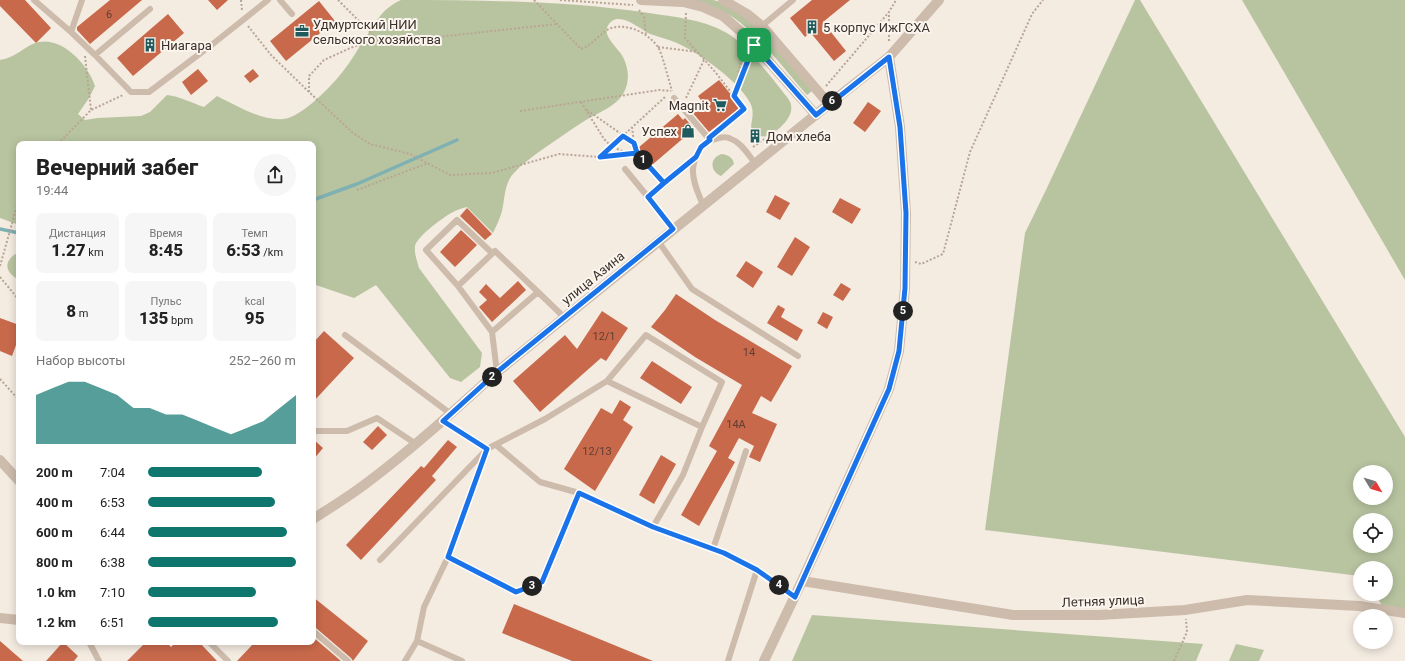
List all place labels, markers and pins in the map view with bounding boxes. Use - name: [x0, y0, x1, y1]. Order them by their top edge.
- place label: Удмуртский НИИ сельского хозяйства: [313, 17, 441, 47]
- building icon: 5 корпус ИжГСХА: [804, 19, 820, 35]
- place label: 5 корпус ИжГСХА: [823, 20, 930, 35]
- office icon: Удмуртский НИИ сельского хозяйства: [294, 23, 310, 39]
- pin: [737, 28, 771, 62]
- building icon: Ниагара: [142, 37, 158, 53]
- place label: Ниагара: [161, 38, 212, 53]
- pin: 6: [822, 91, 842, 111]
- supermarket icon: Magnit: [712, 97, 728, 113]
- place label: Magnit: [669, 98, 709, 113]
- shop icon: Успех: [680, 123, 696, 139]
- place label: Успех: [642, 124, 678, 139]
- building icon: Дом хлеба: [747, 128, 763, 144]
- place label: Дом хлеба: [766, 129, 831, 144]
- pin: 1: [633, 150, 653, 170]
- pin: 5: [893, 301, 913, 321]
- pin: 2: [482, 367, 502, 387]
- pin: 4: [769, 575, 789, 595]
- pin: 3: [522, 576, 542, 596]

